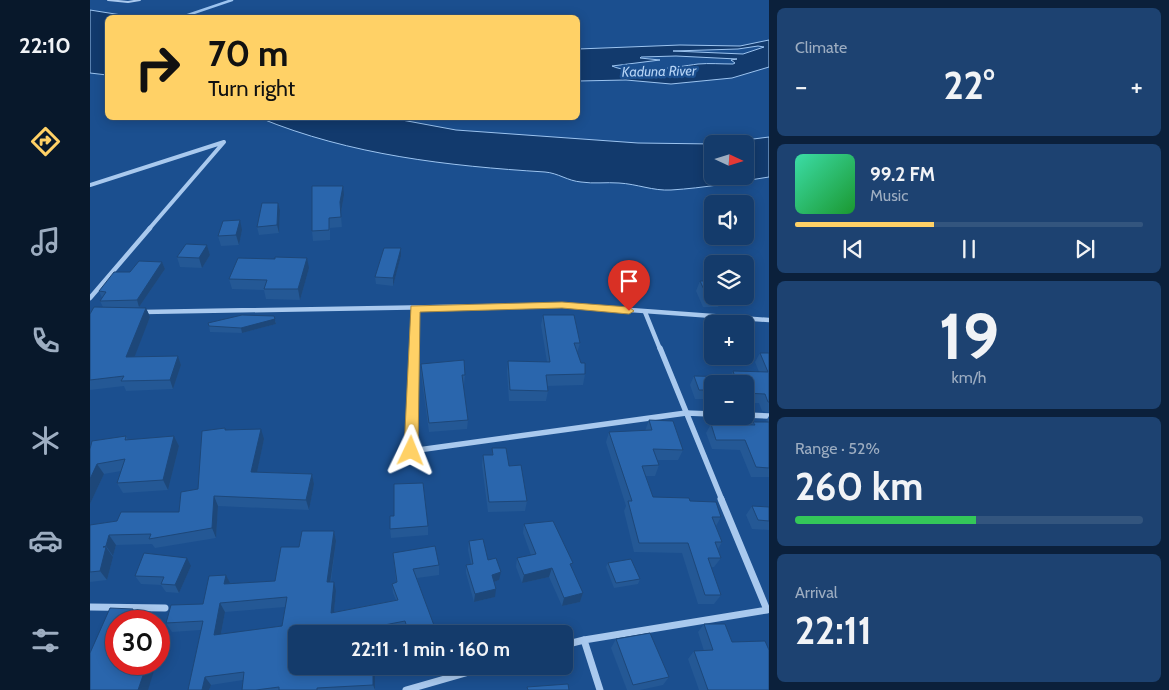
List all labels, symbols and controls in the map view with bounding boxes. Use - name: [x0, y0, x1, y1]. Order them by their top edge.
- text: 22:10: [19, 32, 71, 59]
- text: 70 m: [208, 32, 289, 75]
- icon: right: [125, 35, 190, 100]
- text: Climate: [795, 38, 847, 57]
- water label: Kaduna River: [622, 61, 697, 81]
- text: 22°: [943, 62, 995, 109]
- text: −: [795, 69, 807, 103]
- text: +: [1131, 69, 1143, 103]
- text: Turn right: [208, 75, 295, 102]
- icon: directions: [28, 124, 63, 159]
- north arrow: [704, 135, 754, 185]
- map controls: [704, 135, 754, 425]
- text: 99.2 FM: [870, 163, 935, 186]
- text: Music: [870, 186, 908, 205]
- button: sound: [704, 195, 754, 245]
- icon: music: [28, 224, 63, 259]
- icon: previous: [839, 235, 867, 263]
- icon: pause: [955, 235, 983, 263]
- icon: next: [1071, 235, 1099, 263]
- button: layers: [704, 255, 754, 305]
- pin: [608, 260, 650, 311]
- icon: arrive: [615, 267, 643, 295]
- text: 19: [939, 296, 999, 375]
- button: +: [704, 315, 754, 365]
- icon: phone: [28, 323, 63, 358]
- text: km/h: [951, 368, 987, 387]
- button: −: [704, 375, 754, 425]
- icon: climate: [28, 423, 63, 458]
- position arrow: [384, 424, 436, 476]
- text: Range · 52%: [795, 439, 880, 458]
- text: 260 km: [795, 463, 923, 510]
- icon: car: [28, 523, 63, 558]
- text: Arrival: [795, 583, 838, 602]
- text: 22:11: [795, 607, 872, 654]
- speed limit sign: 30: [105, 610, 170, 675]
- icon: filters: [28, 623, 63, 658]
- text: 22:11 · 1 min · 160 m: [351, 638, 510, 661]

